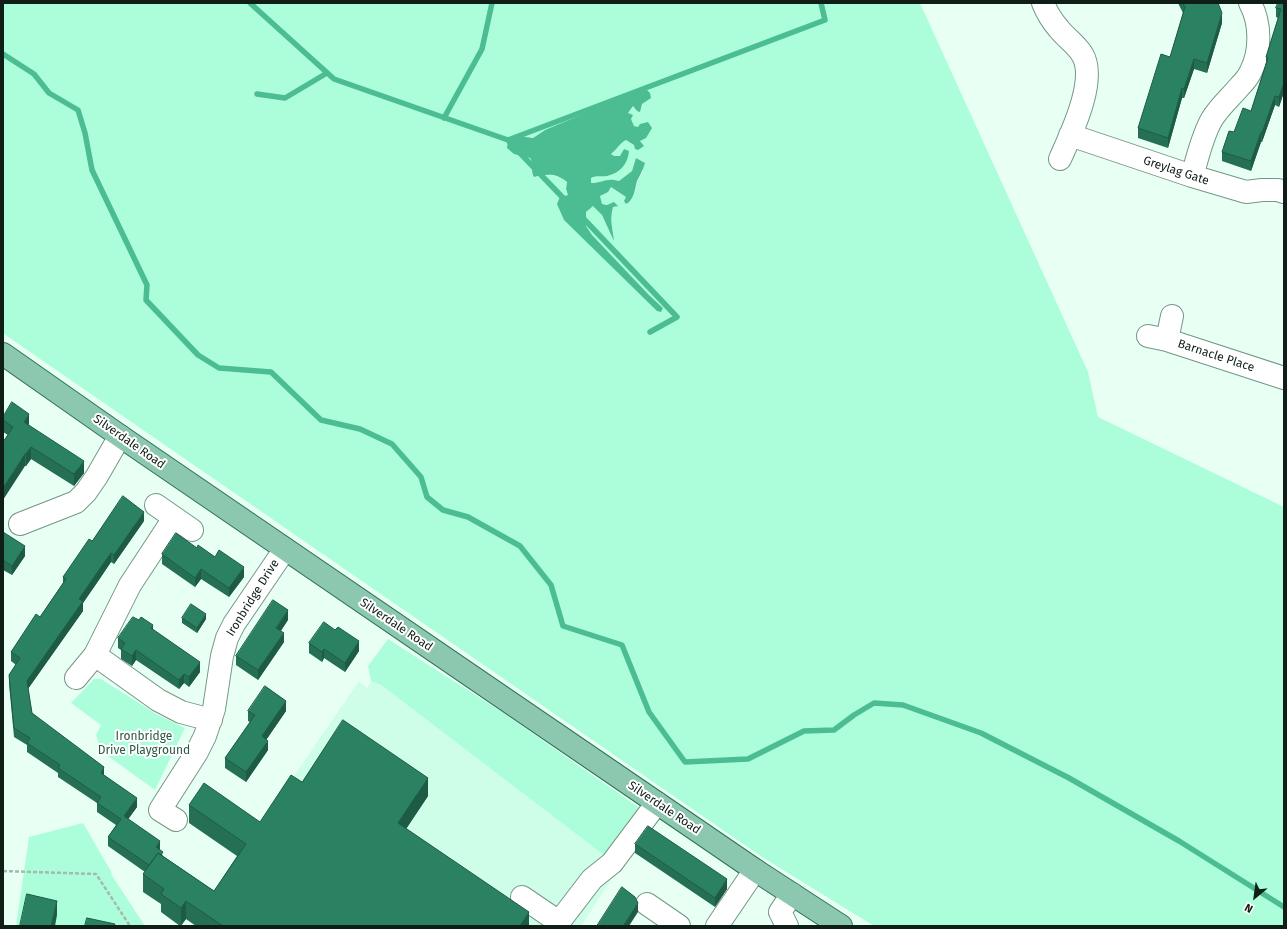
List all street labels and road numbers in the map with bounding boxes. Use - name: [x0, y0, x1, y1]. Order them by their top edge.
- street label: Greylag Gate: [1141, 154, 1211, 188]
- street label: Barnacle Place: [1176, 337, 1256, 375]
- street label: Silverdale Road: [90, 412, 168, 472]
- street label: Ironbridge Drive: [224, 557, 282, 639]
- street label: Silverdale Road: [357, 595, 435, 655]
- street label: Silverdale Road: [625, 778, 703, 838]

